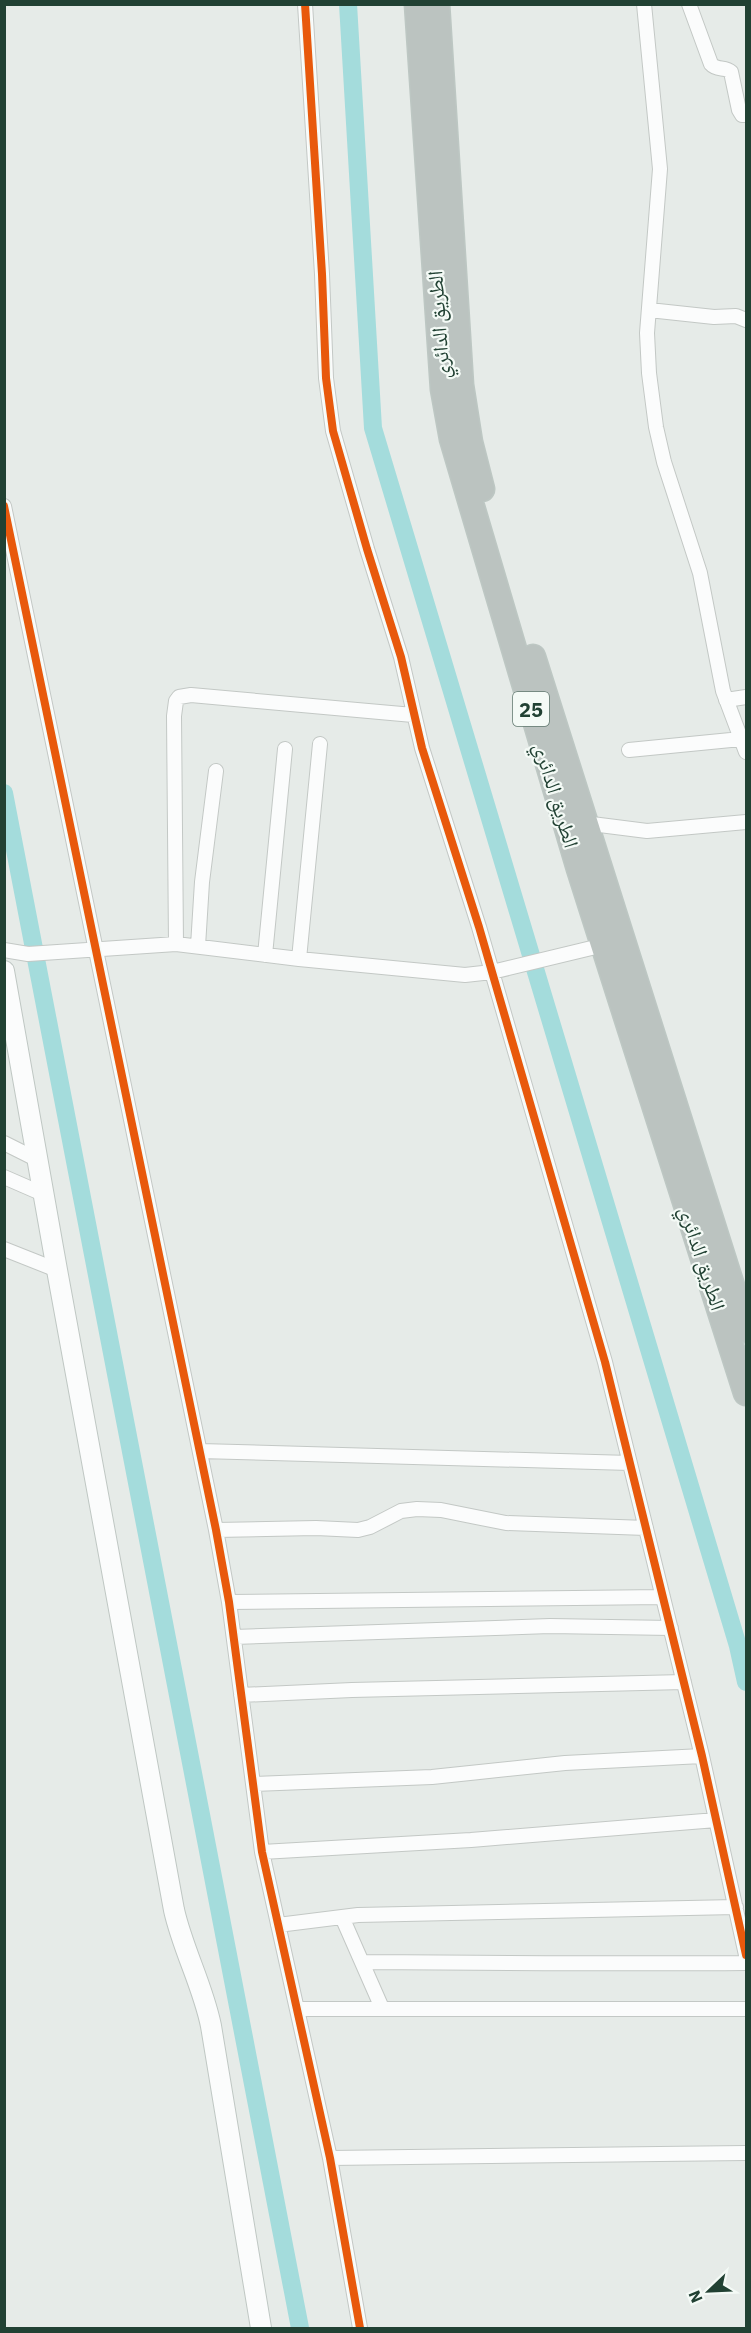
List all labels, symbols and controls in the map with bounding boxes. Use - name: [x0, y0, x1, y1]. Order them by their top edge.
- street label: الطريق الدائري: [420, 270, 459, 380]
- road number: 25: [513, 692, 549, 726]
- street label: الطريق الدائري: [525, 739, 586, 852]
- street label: الطريق الدائري: [670, 1202, 733, 1315]
- north arrow: [679, 2261, 739, 2321]
- text: N: [684, 2288, 707, 2306]

